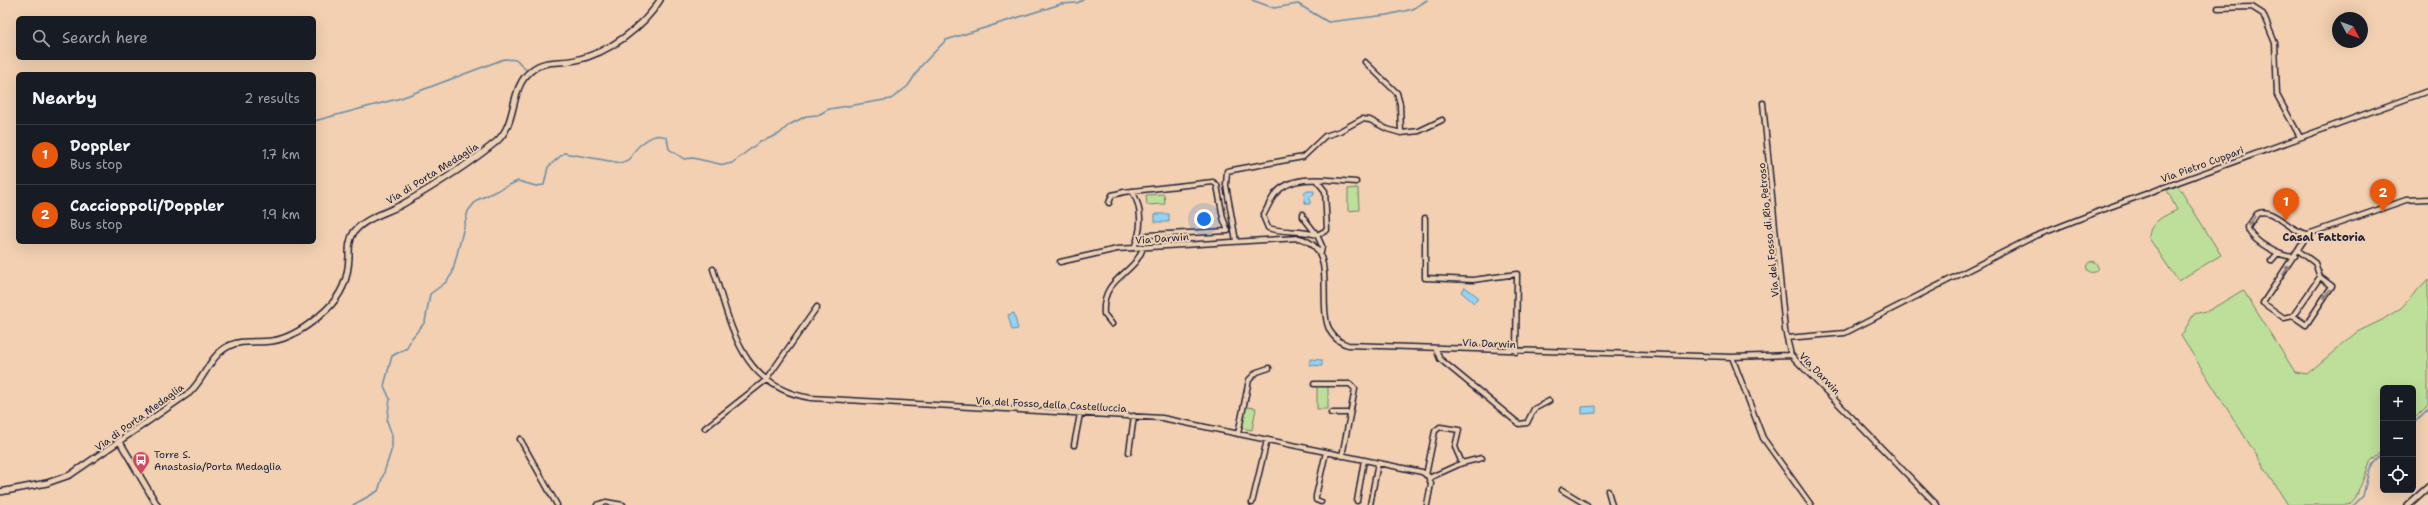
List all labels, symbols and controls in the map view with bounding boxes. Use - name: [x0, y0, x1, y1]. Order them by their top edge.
- north arrow: [2332, 12, 2368, 48]
- search box: [16, 16, 316, 60]
- icon: search: [30, 27, 52, 49]
- text: Search here: [62, 28, 148, 48]
- text: Nearby: [32, 87, 97, 109]
- text: 2 results: [244, 90, 300, 107]
- text: Doppler: [70, 136, 131, 156]
- street label: Via di Porta Medaglia: [384, 139, 482, 207]
- street label: Via Pietro Cuppari: [2159, 143, 2245, 185]
- text: 1: [42, 146, 48, 163]
- text: 1.7 km: [262, 146, 300, 163]
- text: Bus stop: [70, 156, 122, 173]
- street label: Via del Fosso di Rio Petroso: [1755, 162, 1782, 298]
- pin: 2: [2370, 179, 2396, 212]
- pin: 1: [2273, 188, 2299, 221]
- text: Caccioppoli/Doppler: [70, 196, 224, 216]
- text: 2: [40, 206, 50, 223]
- text: 1.9 km: [262, 206, 300, 223]
- your location: [1194, 209, 1214, 229]
- text: Bus stop: [70, 216, 122, 233]
- one-way arrow: [2248, 216, 2256, 226]
- street label: Via Darwin: [1135, 230, 1189, 247]
- district label: Casal Fattoria: [2283, 230, 2366, 245]
- one-way arrow: [2282, 264, 2290, 275]
- one-way arrow: [2323, 289, 2331, 299]
- street label: Via Darwin: [1462, 336, 1516, 351]
- street label: Via Darwin: [1796, 350, 1843, 397]
- street label: Via di Porta Medaglia: [92, 380, 187, 454]
- map controls: [2380, 385, 2416, 493]
- button: +: [2380, 385, 2416, 421]
- street label: Via del Fosso della Castelluccia: [975, 394, 1128, 415]
- button: −: [2380, 421, 2416, 457]
- place label: Torre S. Anastasia/Porta Medaglia: [154, 448, 282, 473]
- bus stop icon: Torre S. Anastasia/Porta Medaglia: [131, 450, 151, 475]
- button: locate: [2380, 457, 2416, 493]

